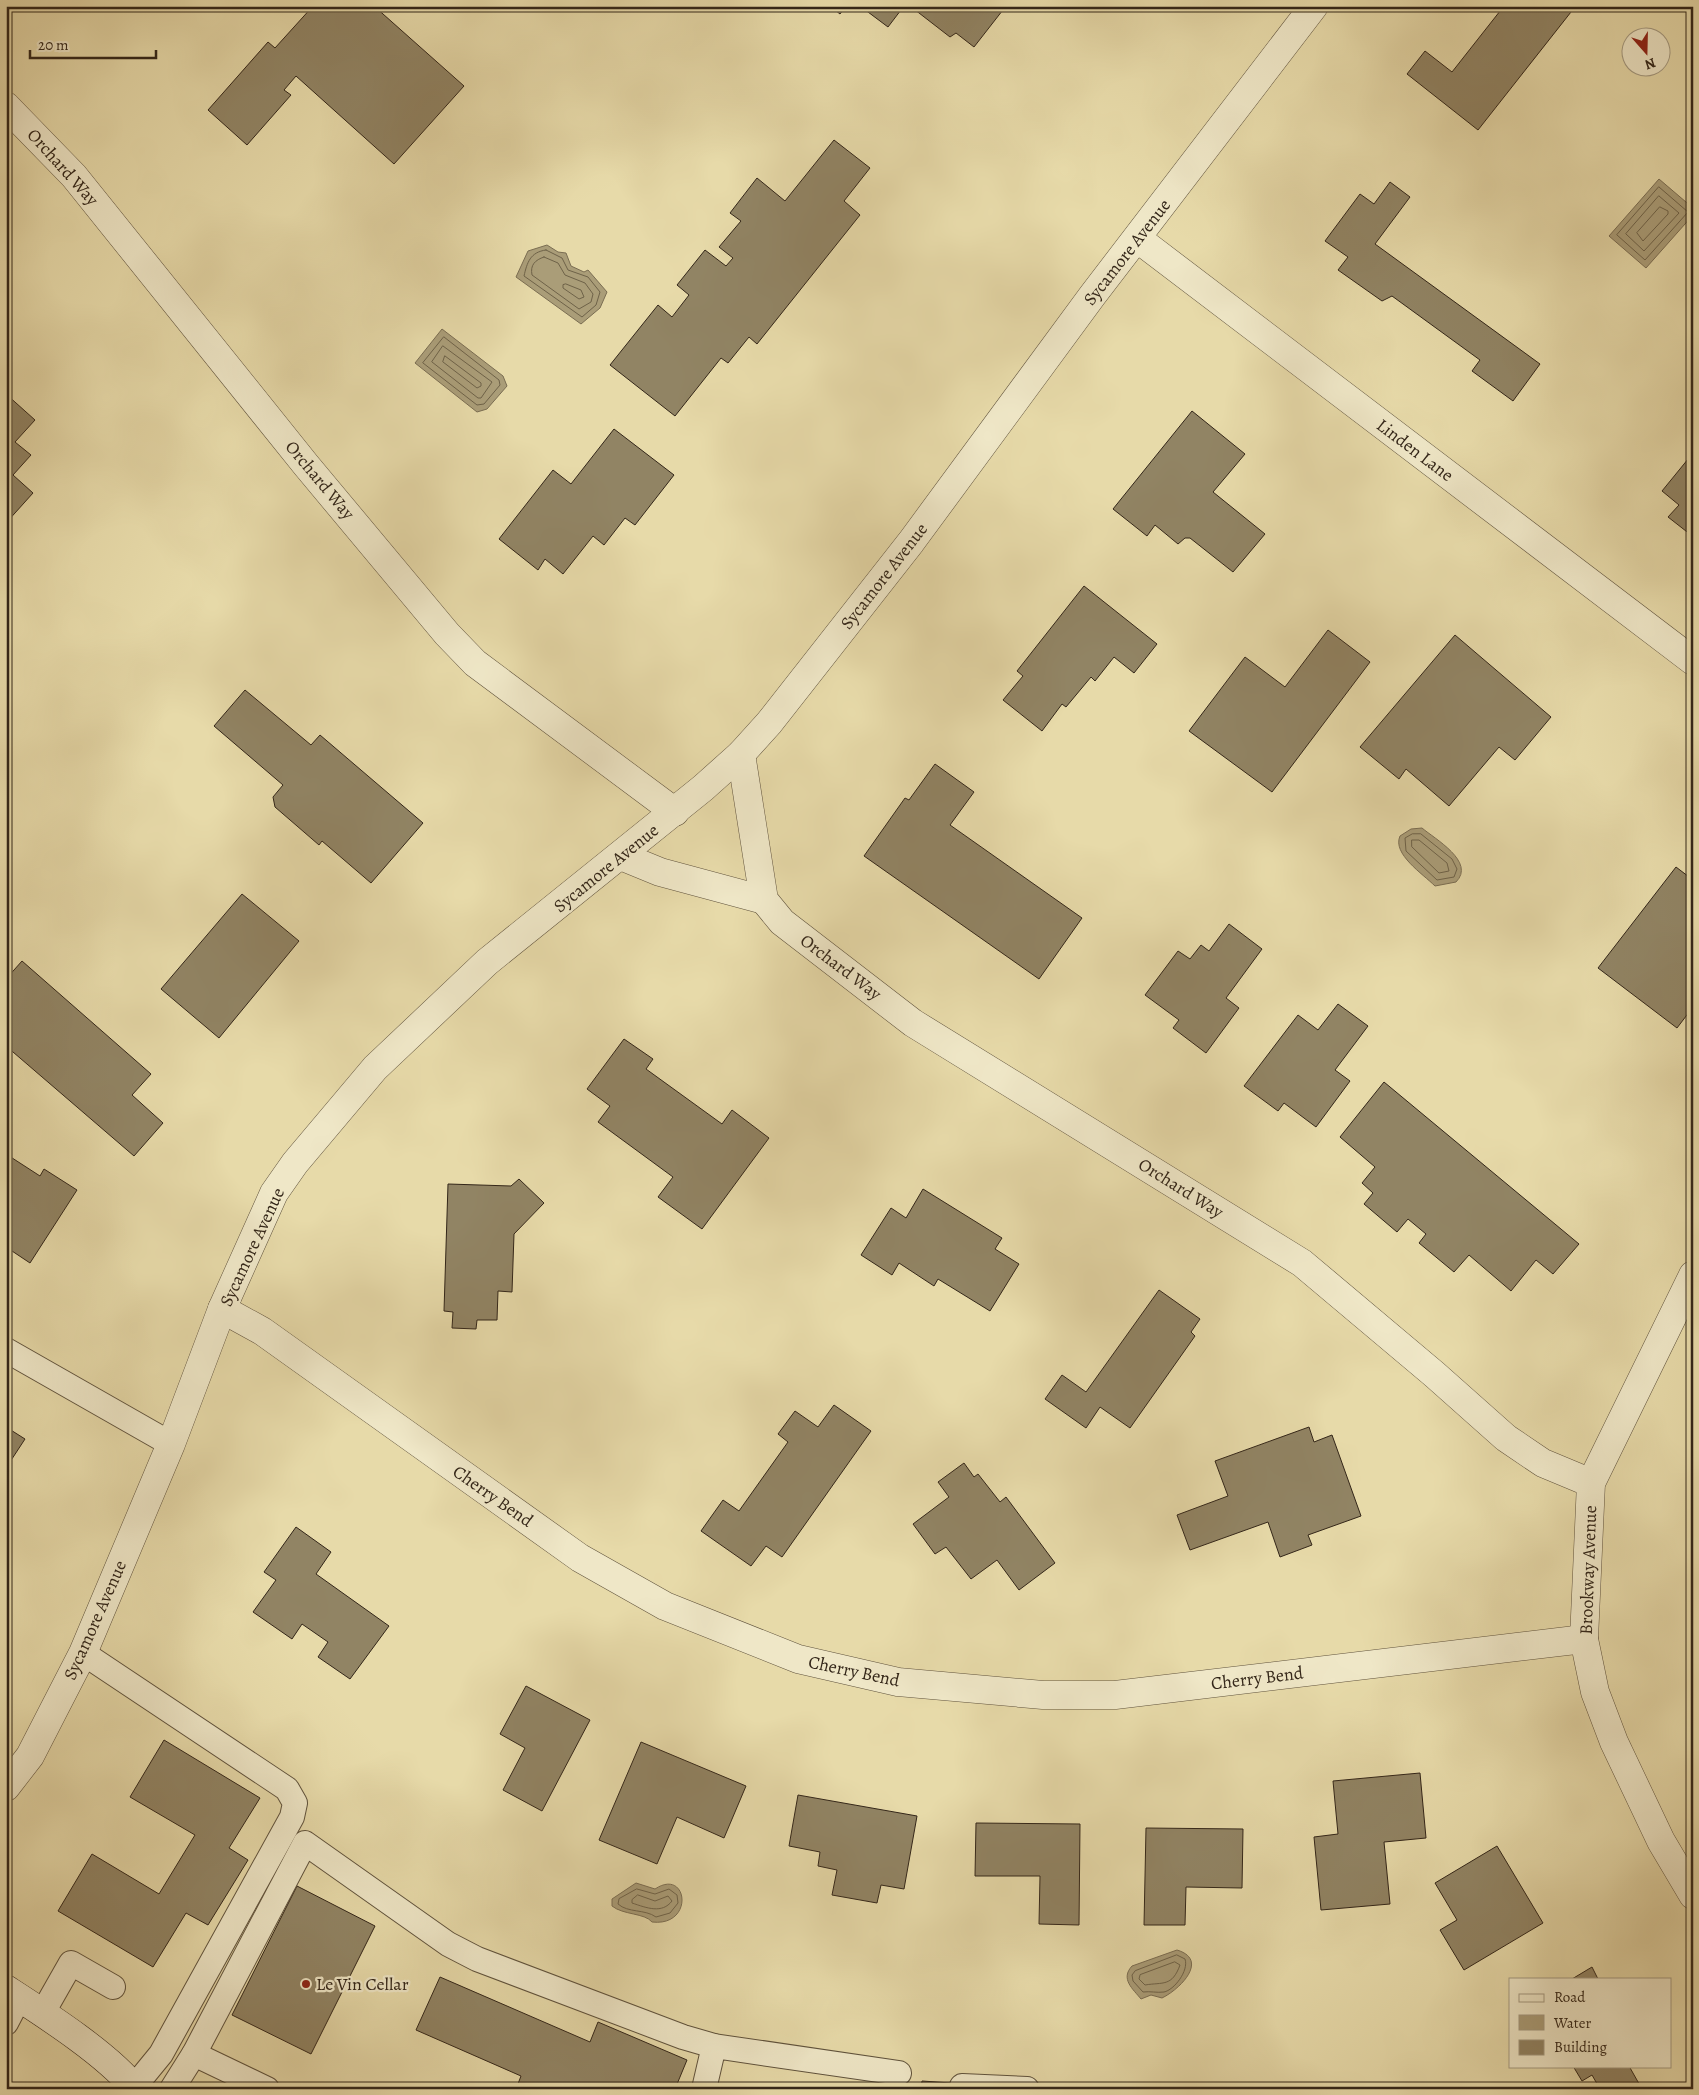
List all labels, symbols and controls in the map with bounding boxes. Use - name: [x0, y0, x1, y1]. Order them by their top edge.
- scale bar: [30, 28, 156, 60]
- north arrow: [1622, 28, 1672, 78]
- text: 20 m: [38, 35, 69, 55]
- text: N: [1642, 53, 1658, 74]
- street label: Orchard Way: [22, 123, 105, 211]
- street label: Sycamore Avenue: [1078, 194, 1176, 310]
- street label: Linden Lane: [1372, 413, 1458, 487]
- street label: Orchard Way: [280, 435, 361, 525]
- street label: Sycamore Avenue: [835, 518, 933, 634]
- street label: Sycamore Avenue: [548, 818, 664, 918]
- street label: Orchard Way: [795, 928, 887, 1006]
- street label: Orchard Way: [1134, 1152, 1229, 1224]
- street label: Sycamore Avenue: [214, 1184, 290, 1310]
- street label: Cherry Bend: [448, 1460, 538, 1533]
- street label: Brookway Avenue: [1574, 1505, 1602, 1635]
- street label: Sycamore Avenue: [58, 1556, 132, 1684]
- street label: Cherry Bend: [806, 1650, 902, 1692]
- street label: Cherry Bend: [1210, 1660, 1305, 1696]
- place label: Le Vin Cellar: [316, 1972, 409, 1996]
- marker: Le Vin Cellar: [300, 1978, 312, 1990]
- legend: [1509, 1978, 1672, 2068]
- text: Road: [1554, 1987, 1586, 2007]
- text: Water: [1553, 2013, 1591, 2033]
- text: Building: [1554, 2037, 1607, 2057]

